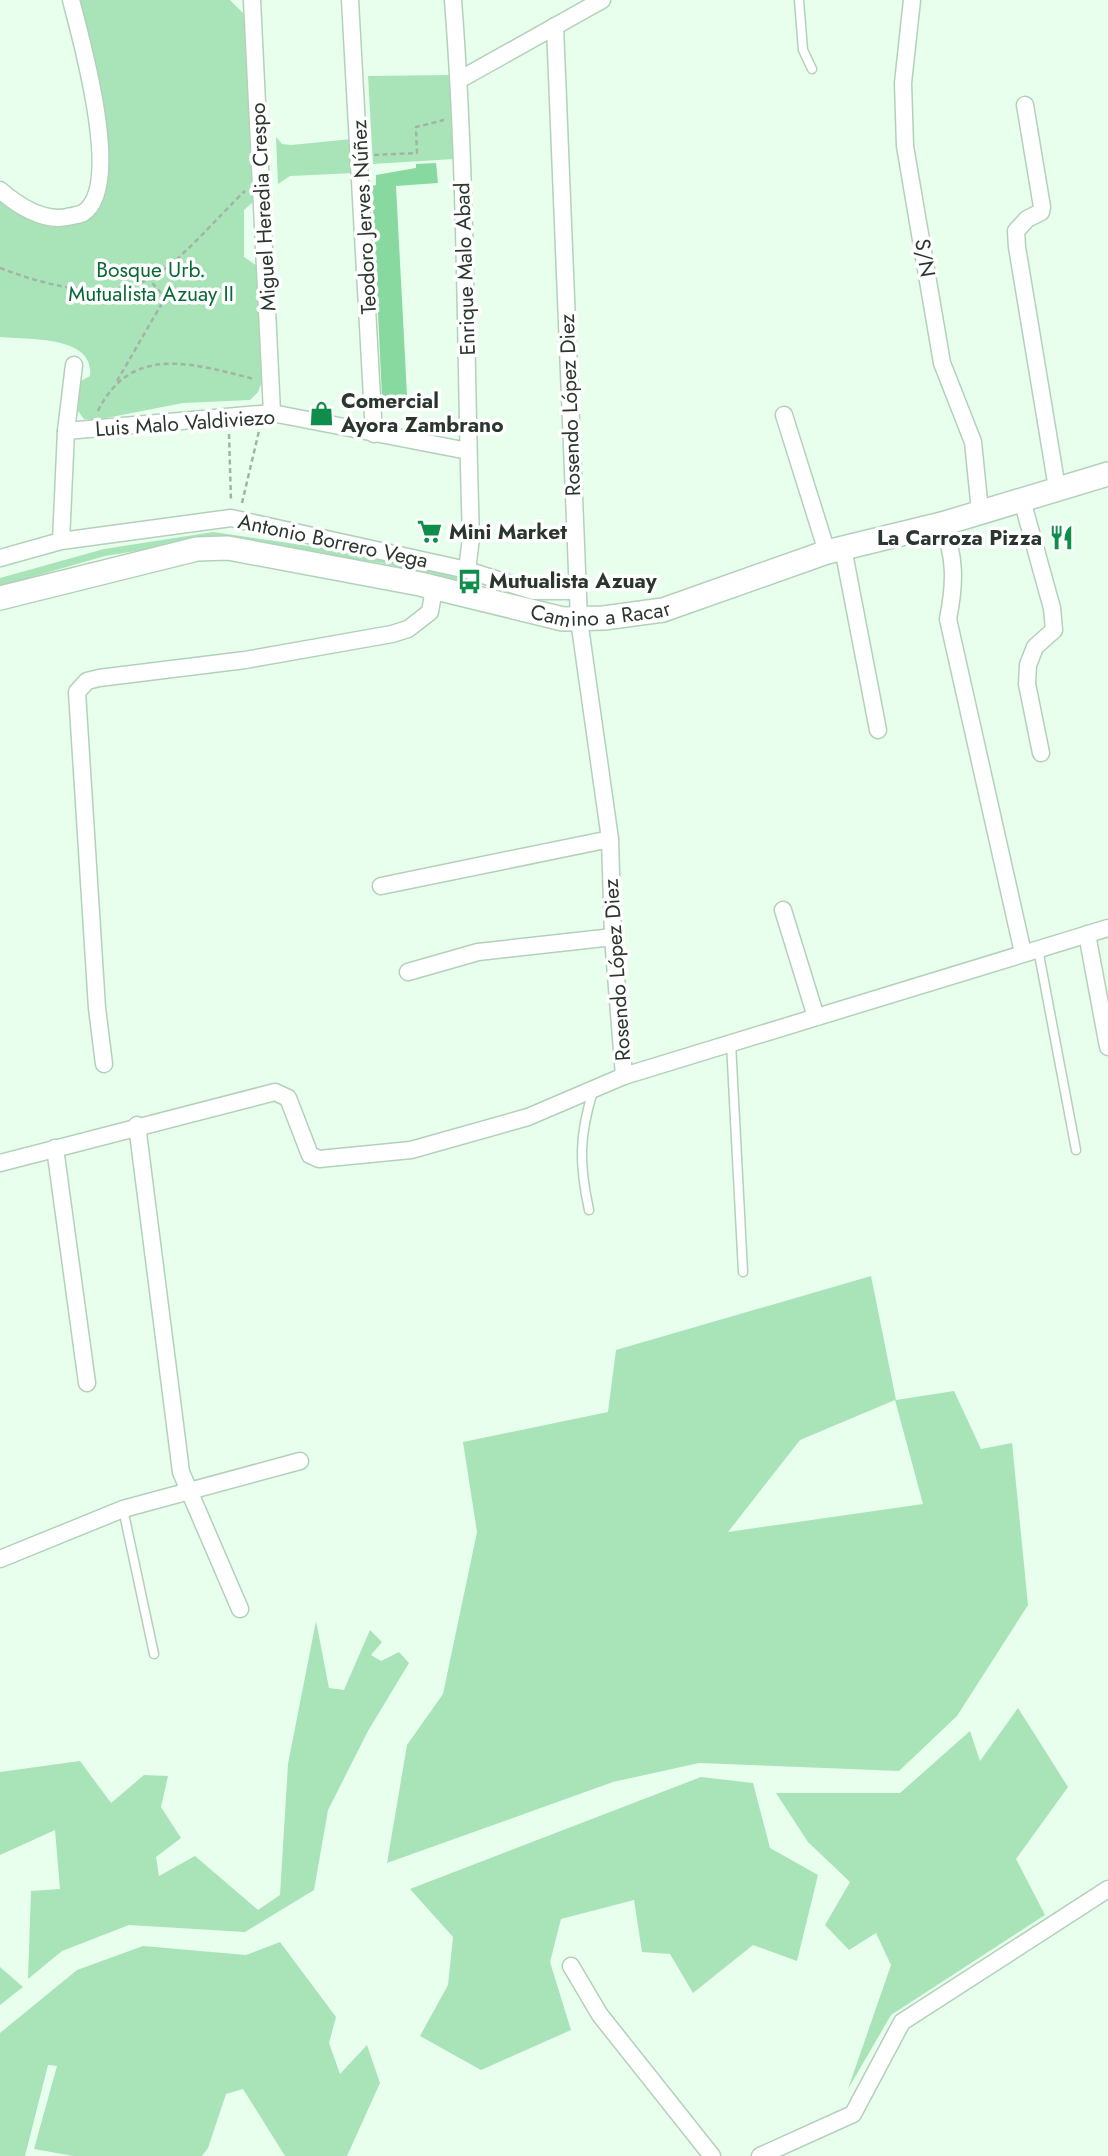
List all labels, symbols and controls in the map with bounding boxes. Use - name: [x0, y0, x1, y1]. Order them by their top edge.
- street label: Miguel Heredia Crespo: [243, 102, 283, 312]
- street label: Teodoro Jerves Núñez: [344, 119, 384, 315]
- street label: Enrique Malo Abad: [447, 182, 483, 356]
- street label: S/N: [907, 237, 943, 279]
- park label: Bosque Urb. Mutualista Azuay II: [68, 255, 234, 309]
- street label: Rosendo López Diez: [552, 313, 588, 497]
- place label: Comercial Ayora Zambrano: [340, 386, 504, 440]
- shop icon: Comercial Ayora Zambrano: [307, 399, 335, 427]
- street label: Luis Malo Valdiviezo: [94, 402, 276, 444]
- street label: Antonio Borrero Vega: [235, 506, 431, 576]
- place label: Mini Market: [449, 517, 567, 547]
- supermarket icon: Mini Market: [415, 518, 443, 546]
- place label: La Carroza Pizza: [877, 523, 1042, 553]
- restaurant icon: La Carroza Pizza: [1048, 524, 1076, 552]
- place label: Mutualista Azuay: [489, 566, 658, 596]
- bus stop icon: Mutualista Azuay: [455, 567, 483, 595]
- street label: Camino a Racar: [527, 593, 676, 635]
- street label: Rosendo López Diez: [596, 878, 638, 1062]

